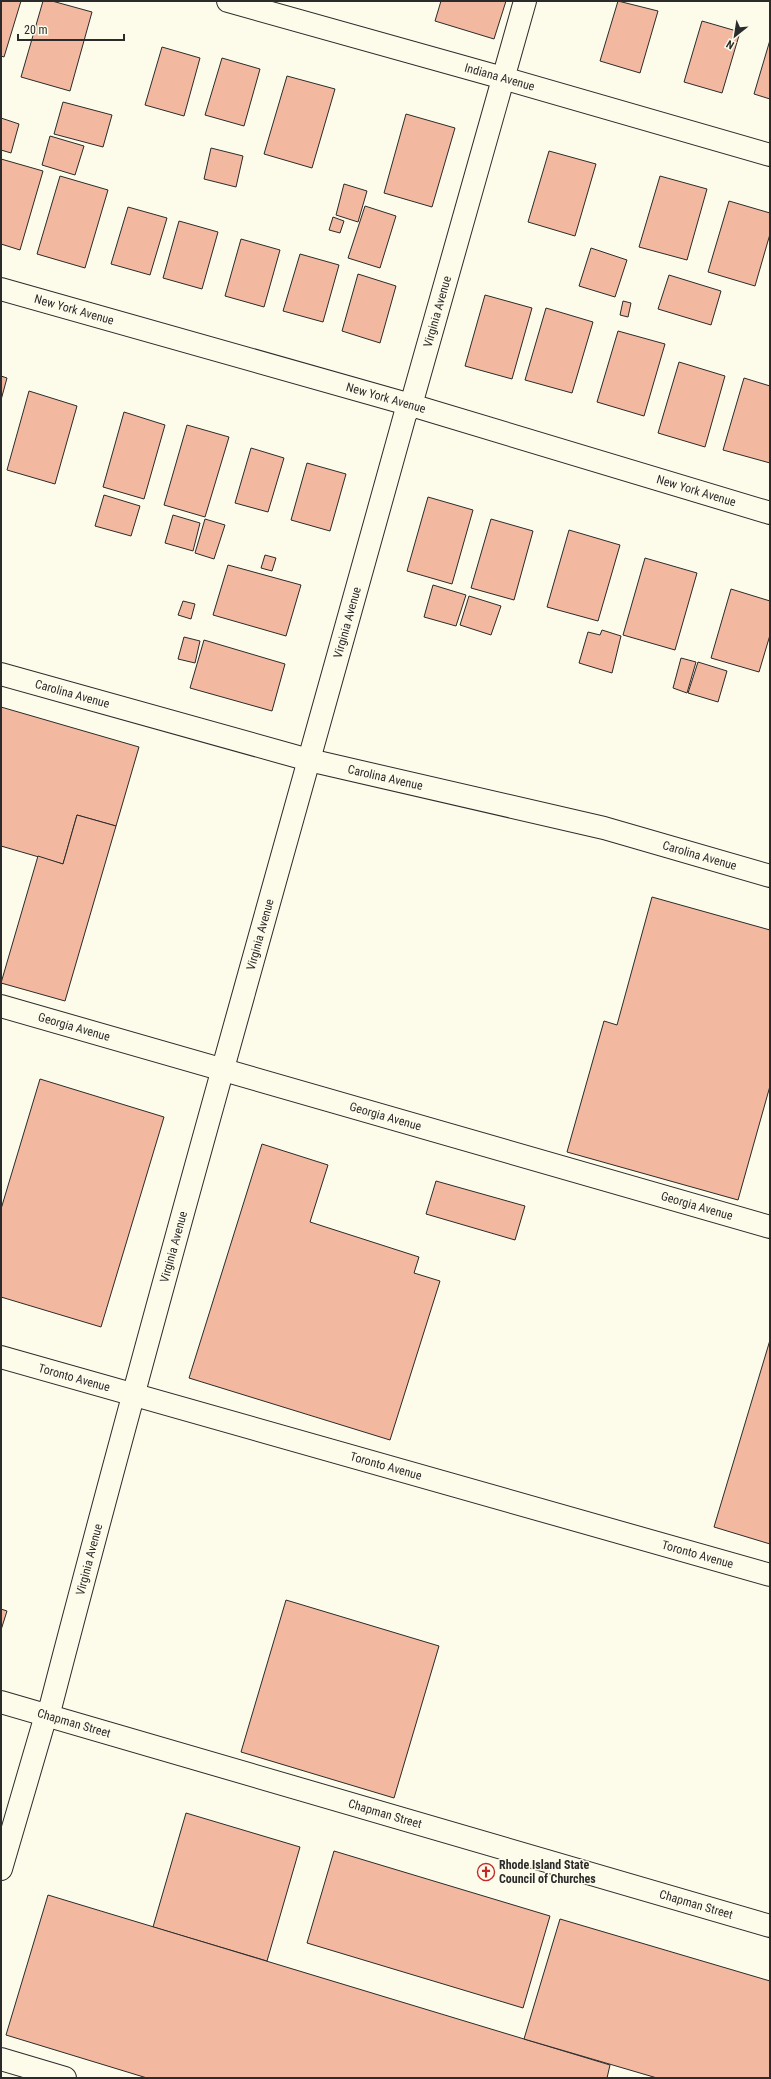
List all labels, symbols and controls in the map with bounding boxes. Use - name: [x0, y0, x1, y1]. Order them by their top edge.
- scale bar: [18, 16, 124, 42]
- north arrow: [715, 16, 755, 56]
- text: 20 m: [24, 23, 48, 37]
- text: N: [724, 37, 736, 52]
- street label: Indiana Avenue: [463, 61, 537, 94]
- street label: Virginia Avenue: [421, 274, 454, 349]
- street label: New York Avenue: [33, 292, 116, 328]
- street label: New York Avenue: [345, 380, 428, 416]
- street label: New York Avenue: [655, 472, 738, 509]
- street label: Virginia Avenue: [331, 585, 364, 660]
- street label: Carolina Avenue: [34, 677, 111, 711]
- street label: Carolina Avenue: [346, 762, 424, 793]
- street label: Carolina Avenue: [661, 838, 739, 873]
- street label: Virginia Avenue: [244, 897, 277, 972]
- street label: Georgia Avenue: [37, 1010, 112, 1044]
- street label: Georgia Avenue: [348, 1100, 423, 1134]
- street label: Georgia Avenue: [659, 1189, 735, 1223]
- street label: Virginia Avenue: [157, 1209, 190, 1284]
- street label: Toronto Avenue: [37, 1361, 112, 1395]
- street label: Toronto Avenue: [348, 1449, 424, 1483]
- street label: Virginia Avenue: [73, 1522, 106, 1597]
- street label: Toronto Avenue: [660, 1538, 735, 1571]
- street label: Chapman Street: [36, 1706, 113, 1741]
- street label: Chapman Street: [347, 1797, 424, 1831]
- place label: Rhode Island State Council of Churches: [499, 1858, 596, 1886]
- church icon: Rhode Island State Council of Churches: [476, 1862, 496, 1882]
- street label: Chapman Street: [658, 1887, 735, 1922]

